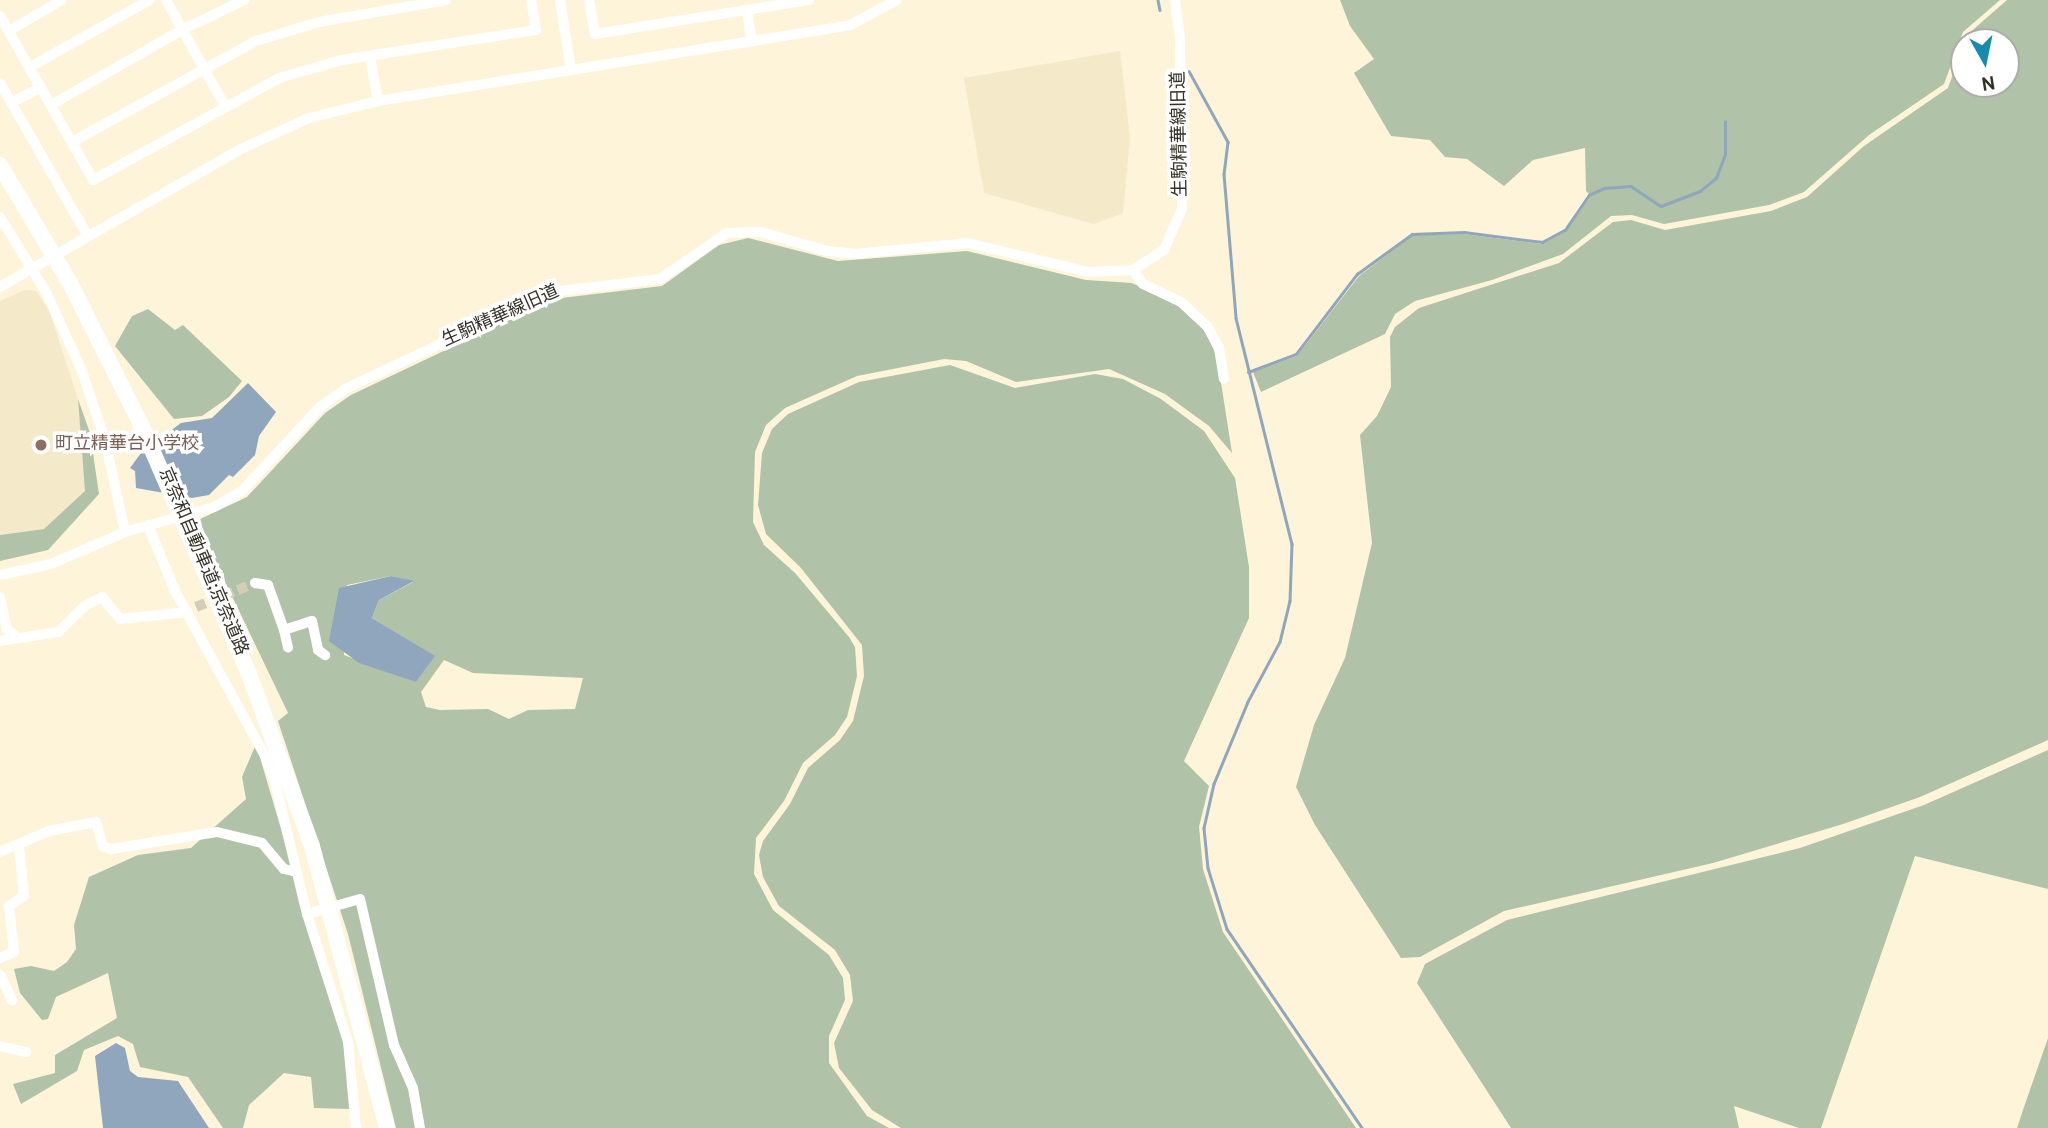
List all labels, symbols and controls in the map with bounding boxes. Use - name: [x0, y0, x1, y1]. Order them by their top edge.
- north arrow: [1950, 28, 2020, 98]
- text: N: [1979, 69, 1997, 95]
- street label: 生駒精華線旧道: [1169, 71, 1193, 197]
- street label: 生駒精華線旧道: [439, 282, 563, 352]
- place label: 町立精華台小学校: [55, 434, 199, 456]
- marker: 町立精華台小学校: [33, 437, 49, 453]
- street label: 京奈和自動車道;京奈道路: [153, 465, 251, 659]

